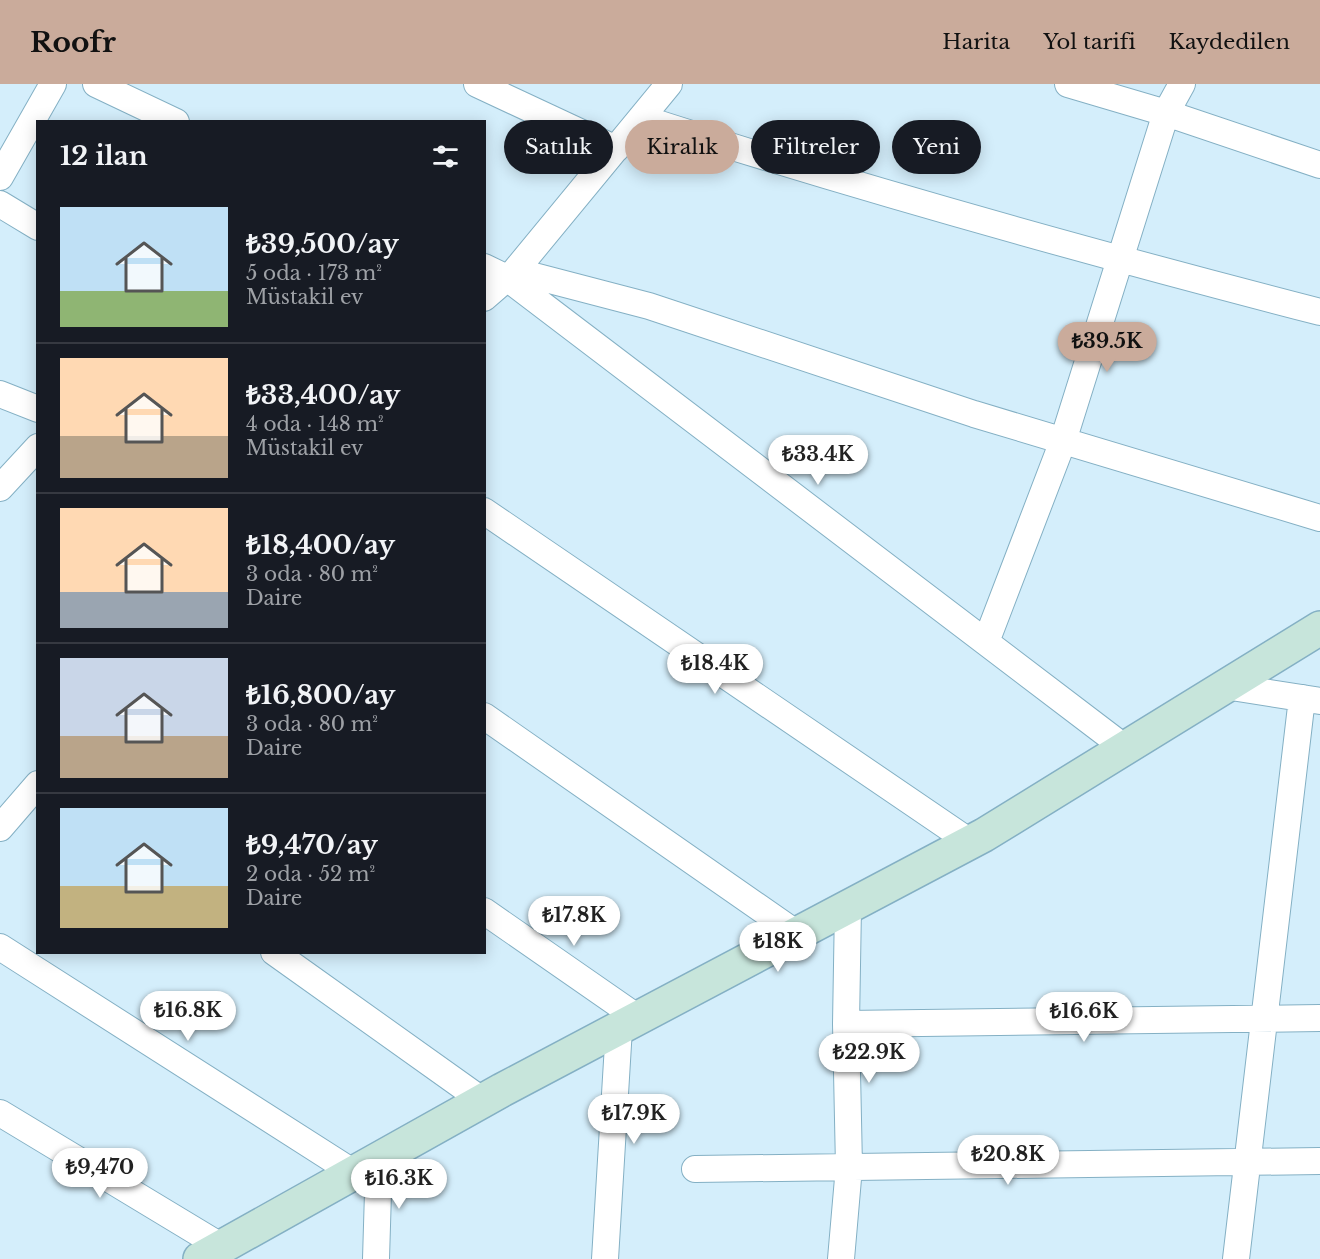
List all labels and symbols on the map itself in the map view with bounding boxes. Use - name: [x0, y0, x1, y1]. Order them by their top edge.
- pin: ₺39.5K: [1058, 322, 1156, 373]
- pin: ₺33.4K: [769, 435, 867, 486]
- pin: ₺18.4K: [666, 644, 764, 695]
- pin: ₺17.8K: [525, 896, 623, 947]
- pin: ₺18K: [742, 922, 814, 973]
- pin: ₺16.8K: [139, 991, 237, 1042]
- pin: ₺16.6K: [1035, 992, 1133, 1043]
- pin: ₺22.9K: [820, 1033, 918, 1084]
- pin: ₺17.9K: [585, 1094, 683, 1145]
- pin: ₺20.8K: [959, 1135, 1057, 1186]
- pin: ₺9,470: [51, 1148, 149, 1199]
- pin: ₺16.3K: [350, 1159, 448, 1210]

